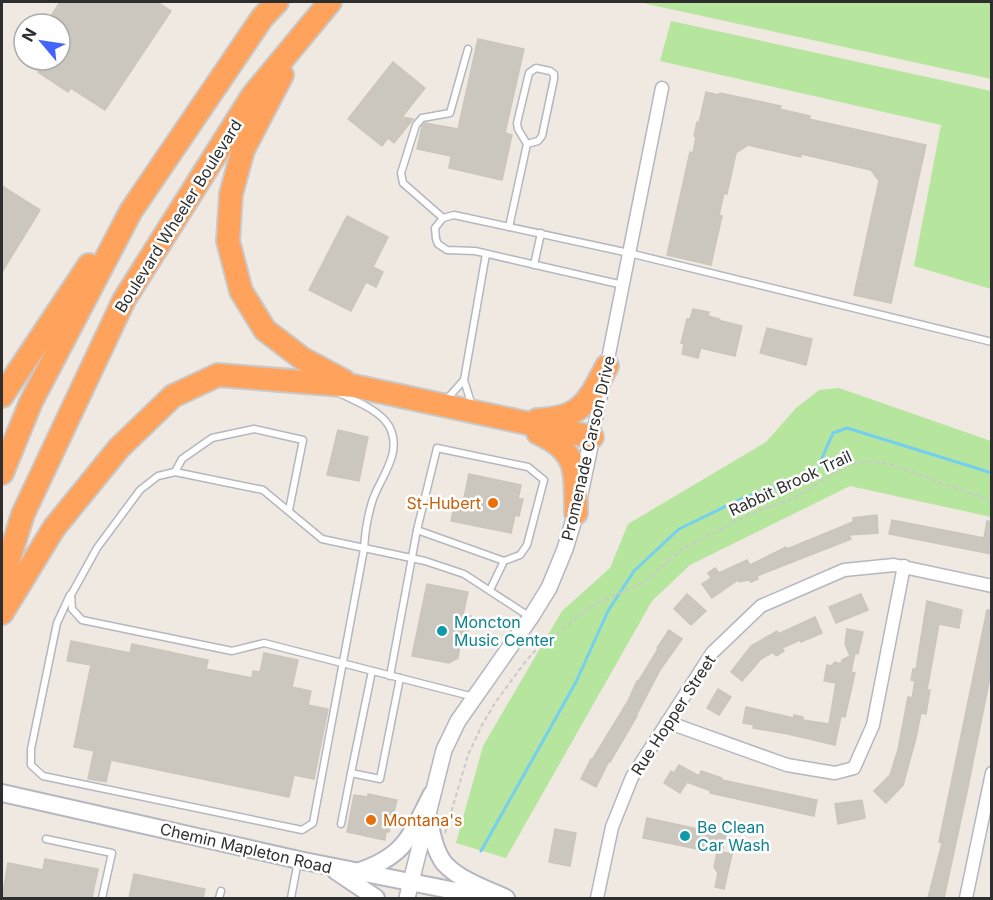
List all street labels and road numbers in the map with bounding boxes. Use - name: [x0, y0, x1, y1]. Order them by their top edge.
- street label: Boulevard Wheeler Boulevard: [110, 116, 246, 316]
- street label: Promenade Carson Drive: [557, 353, 619, 543]
- street label: Rabbit Brook Trail: [725, 446, 855, 520]
- street label: Rue Hopper Street: [627, 651, 719, 779]
- street label: Chemin Mapleton Road: [158, 818, 334, 878]

